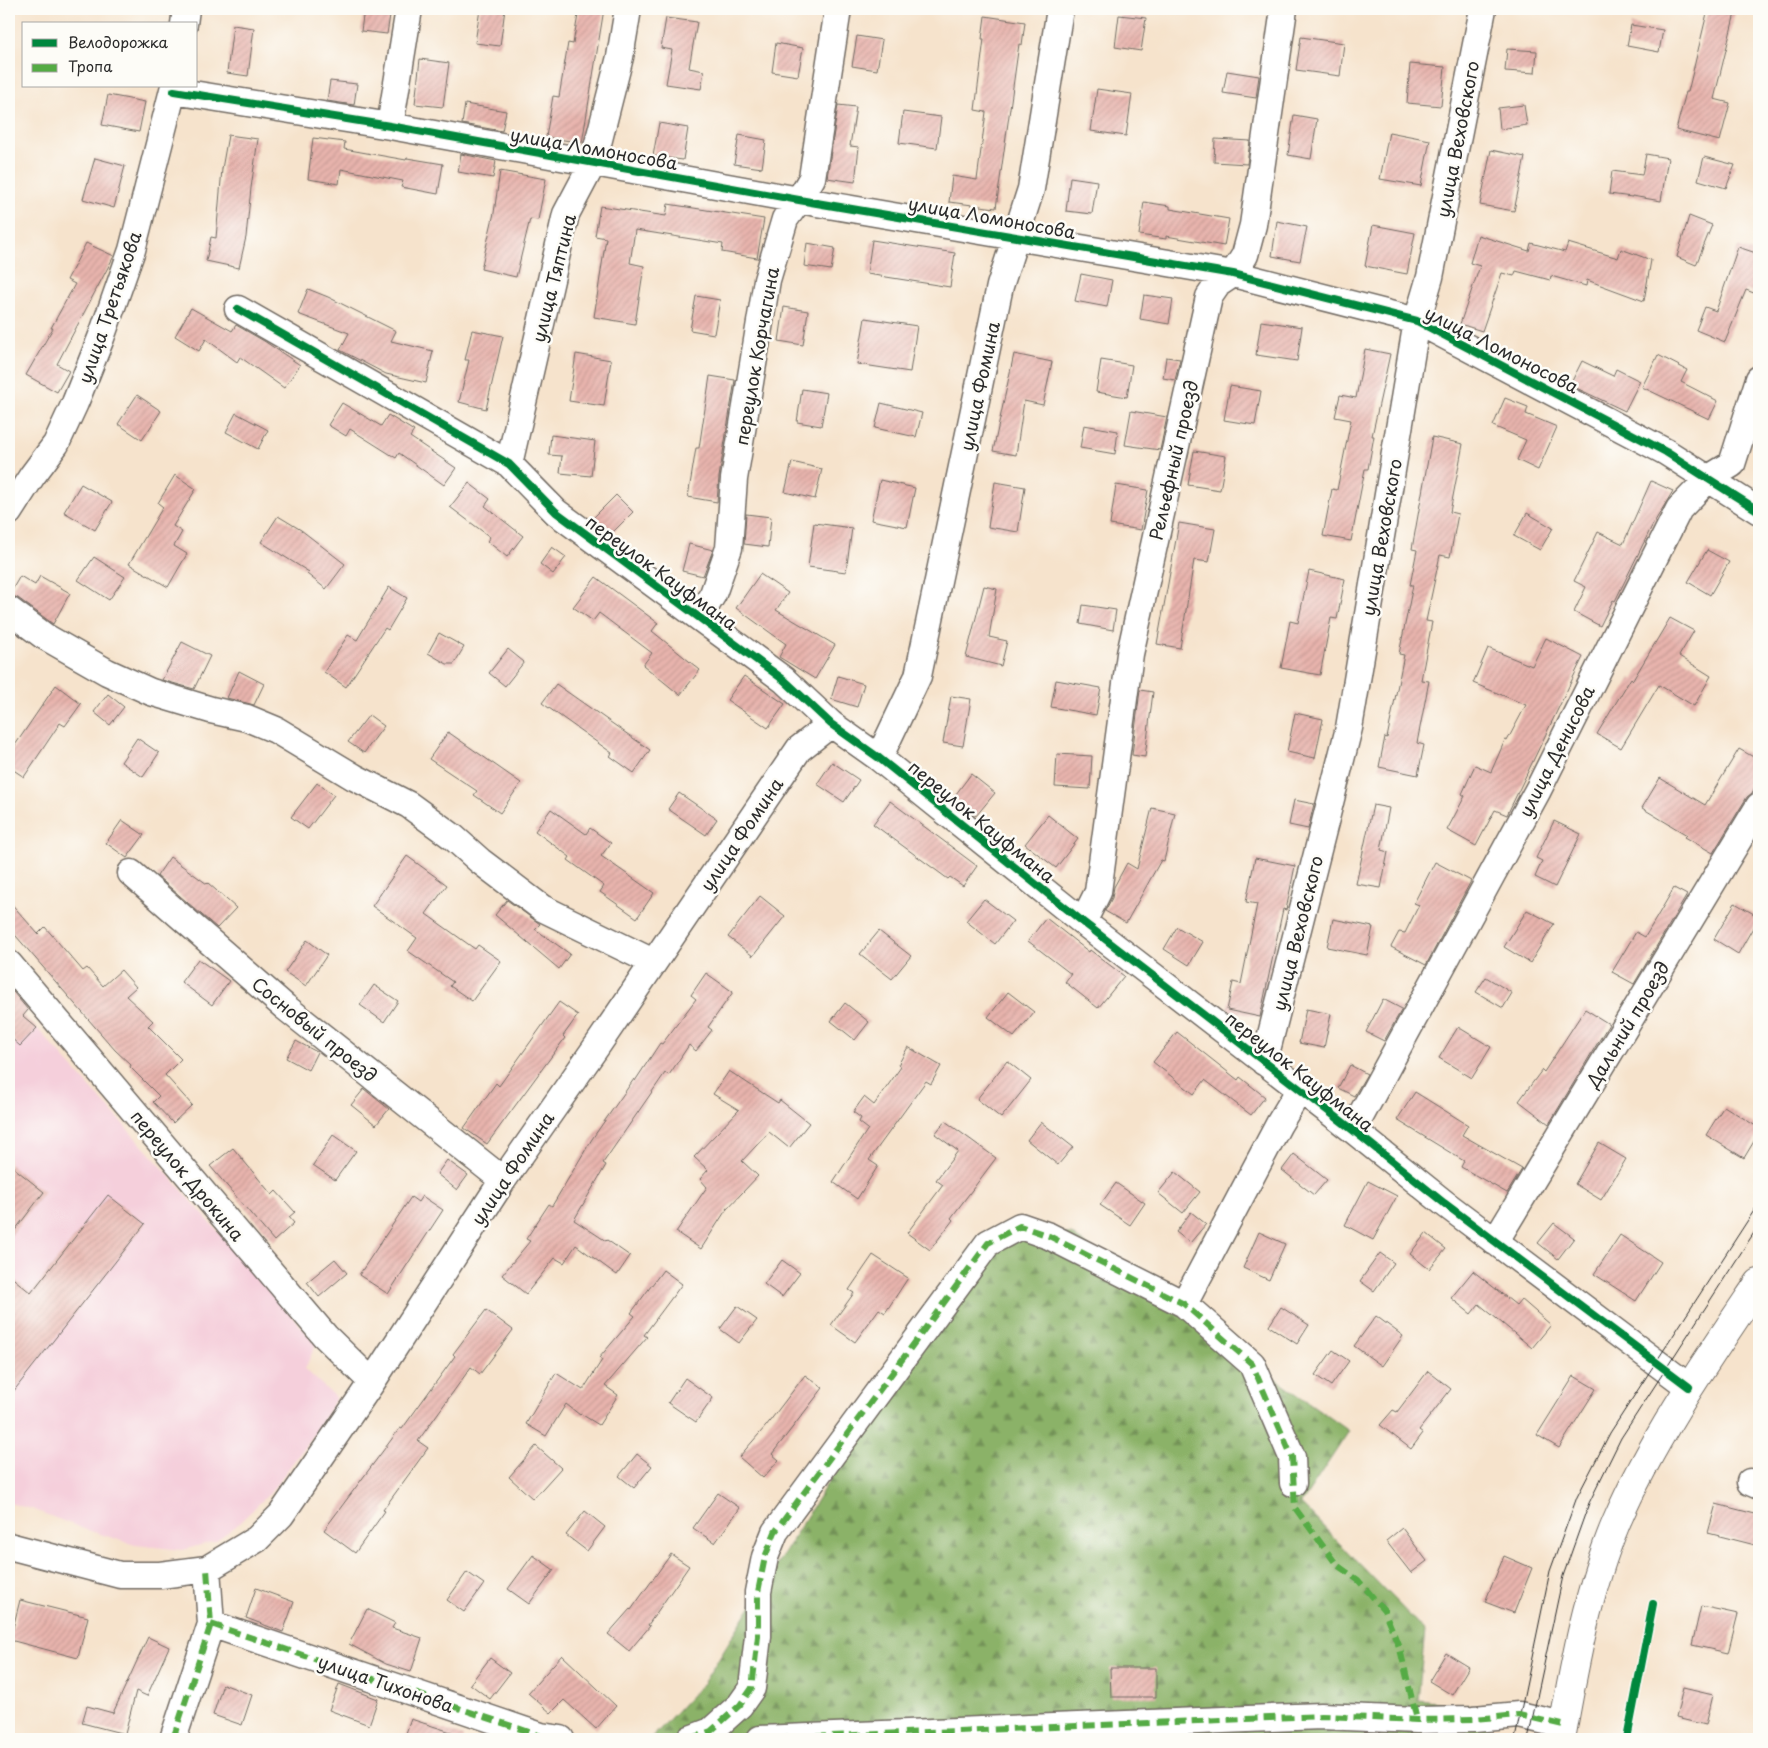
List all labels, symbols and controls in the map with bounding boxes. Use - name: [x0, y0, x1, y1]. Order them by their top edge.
- legend: [22, 22, 198, 88]
- text: Велодорожка: [68, 30, 169, 53]
- text: Тропа: [68, 54, 113, 77]
- street label: улица Веховского: [1429, 58, 1485, 220]
- street label: улица Ломоносова: [508, 120, 681, 176]
- street label: улица Ломоносова: [906, 189, 1079, 245]
- street label: улица Тяптина: [524, 210, 582, 345]
- street label: улица Третьякова: [70, 227, 148, 387]
- street label: переулок Корчагина: [727, 264, 785, 447]
- street label: улица Ломоносова: [1420, 298, 1584, 400]
- street label: улица Фомина: [952, 318, 1006, 453]
- street label: Рельефный проезд: [1141, 377, 1205, 543]
- street label: улица Веховского: [1354, 456, 1408, 618]
- street label: переулок Кауфмана: [581, 508, 744, 637]
- street label: улица Денисова: [1511, 680, 1601, 821]
- street label: переулок Кауфмана: [903, 753, 1062, 889]
- street label: улица Фомина: [693, 771, 789, 896]
- street label: улица Веховского: [1265, 853, 1329, 1013]
- street label: Дальний проезд: [1578, 956, 1675, 1093]
- street label: Сосновый проезд: [246, 970, 384, 1088]
- street label: переулок Кауфмана: [1220, 1004, 1380, 1138]
- street label: переулок Дрокина: [125, 1103, 252, 1247]
- street label: улица Фомина: [464, 1105, 560, 1230]
- street label: улица Тихонова: [315, 1647, 458, 1719]

